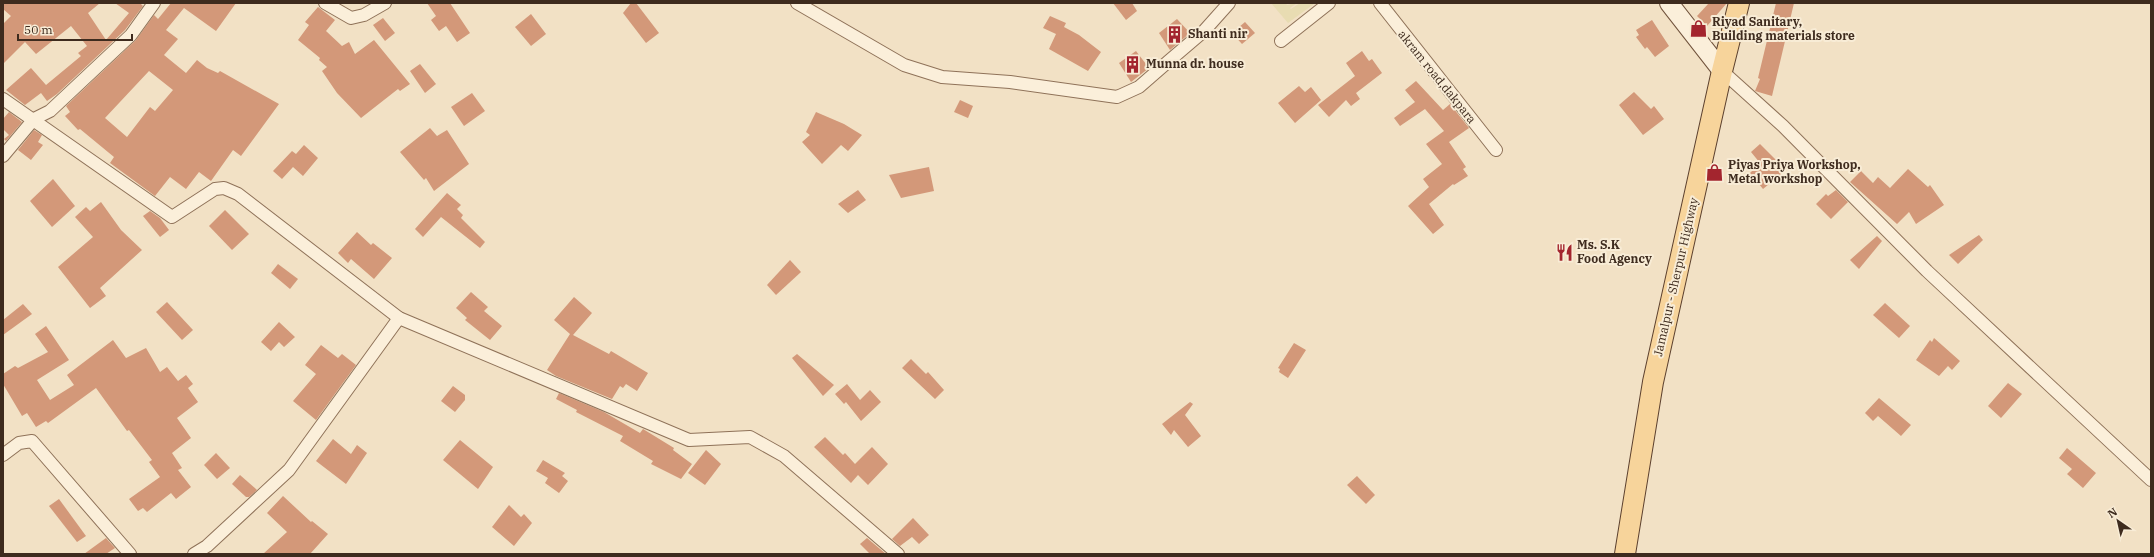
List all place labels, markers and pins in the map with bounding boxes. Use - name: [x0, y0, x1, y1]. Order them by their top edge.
- place label: Riyad Sanitary, Building materials store: [1712, 14, 1855, 43]
- shop icon: Riyad Sanitary, Building materials store: [1689, 19, 1709, 39]
- building icon: Shanti nir: [1165, 24, 1185, 44]
- place label: Shanti nir: [1188, 26, 1248, 41]
- building icon: Munna dr. house: [1123, 54, 1143, 74]
- place label: Munna dr. house: [1146, 56, 1244, 71]
- place label: Piyas Priya Workshop, Metal workshop: [1728, 157, 1861, 186]
- shop icon: Piyas Priya Workshop, Metal workshop: [1705, 162, 1725, 182]
- place label: Ms. S.K Food Agency: [1577, 237, 1652, 266]
- restaurant icon: Ms. S.K Food Agency: [1554, 242, 1574, 262]

